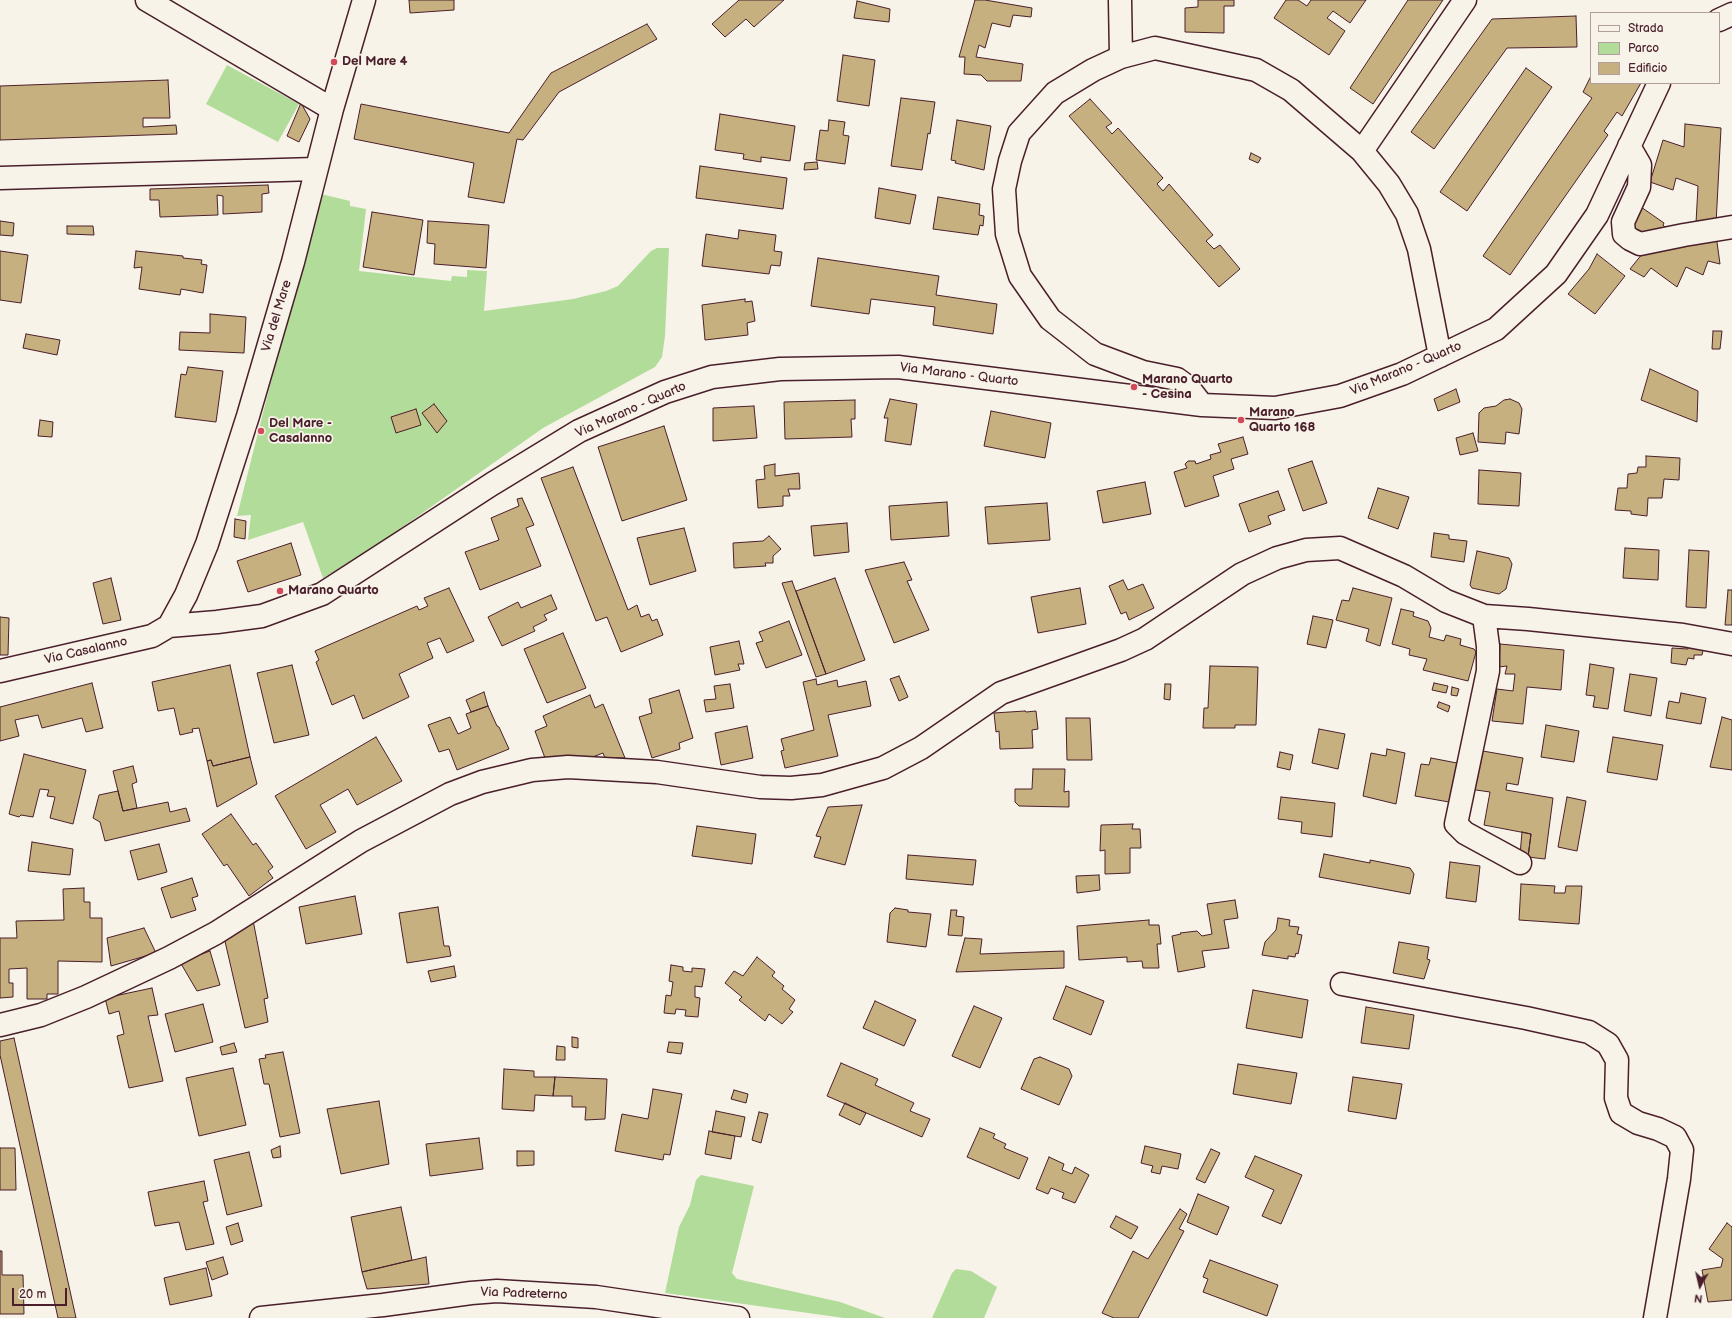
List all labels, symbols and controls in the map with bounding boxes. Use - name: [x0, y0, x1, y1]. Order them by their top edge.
- legend: [1590, 12, 1720, 84]
- text: Strada: [1628, 21, 1664, 36]
- text: Parco: [1628, 41, 1659, 56]
- place label: Del Mare 4: [342, 54, 407, 70]
- marker: Del Mare 4: [329, 57, 339, 67]
- text: Edificio: [1628, 61, 1667, 76]
- street label: Via del Mare: [259, 278, 295, 354]
- street label: Via Marano - Quarto: [1348, 339, 1464, 399]
- street label: Via Marano - Quarto: [899, 360, 1019, 390]
- place label: Marano Quarto - Cesina: [1142, 372, 1233, 403]
- street label: Via Marano - Quarto: [573, 379, 689, 441]
- marker: Marano Quarto - Cesina: [1129, 382, 1139, 392]
- place label: Marano Quarto 168: [1249, 405, 1315, 436]
- marker: Marano Quarto 168: [1236, 415, 1246, 425]
- place label: Del Mare - Casalanno: [269, 416, 332, 447]
- marker: Del Mare - Casalanno: [256, 426, 266, 436]
- place label: Marano Quarto: [288, 583, 379, 599]
- marker: Marano Quarto: [275, 586, 285, 596]
- street label: Via Casalanno: [43, 634, 129, 668]
- north arrow: [1680, 1266, 1720, 1306]
- scale bar: [14, 1280, 69, 1306]
- street label: Via Padreterno: [480, 1285, 568, 1303]
- text: 20 m: [19, 1287, 46, 1302]
- text: N: [1693, 1291, 1703, 1305]

